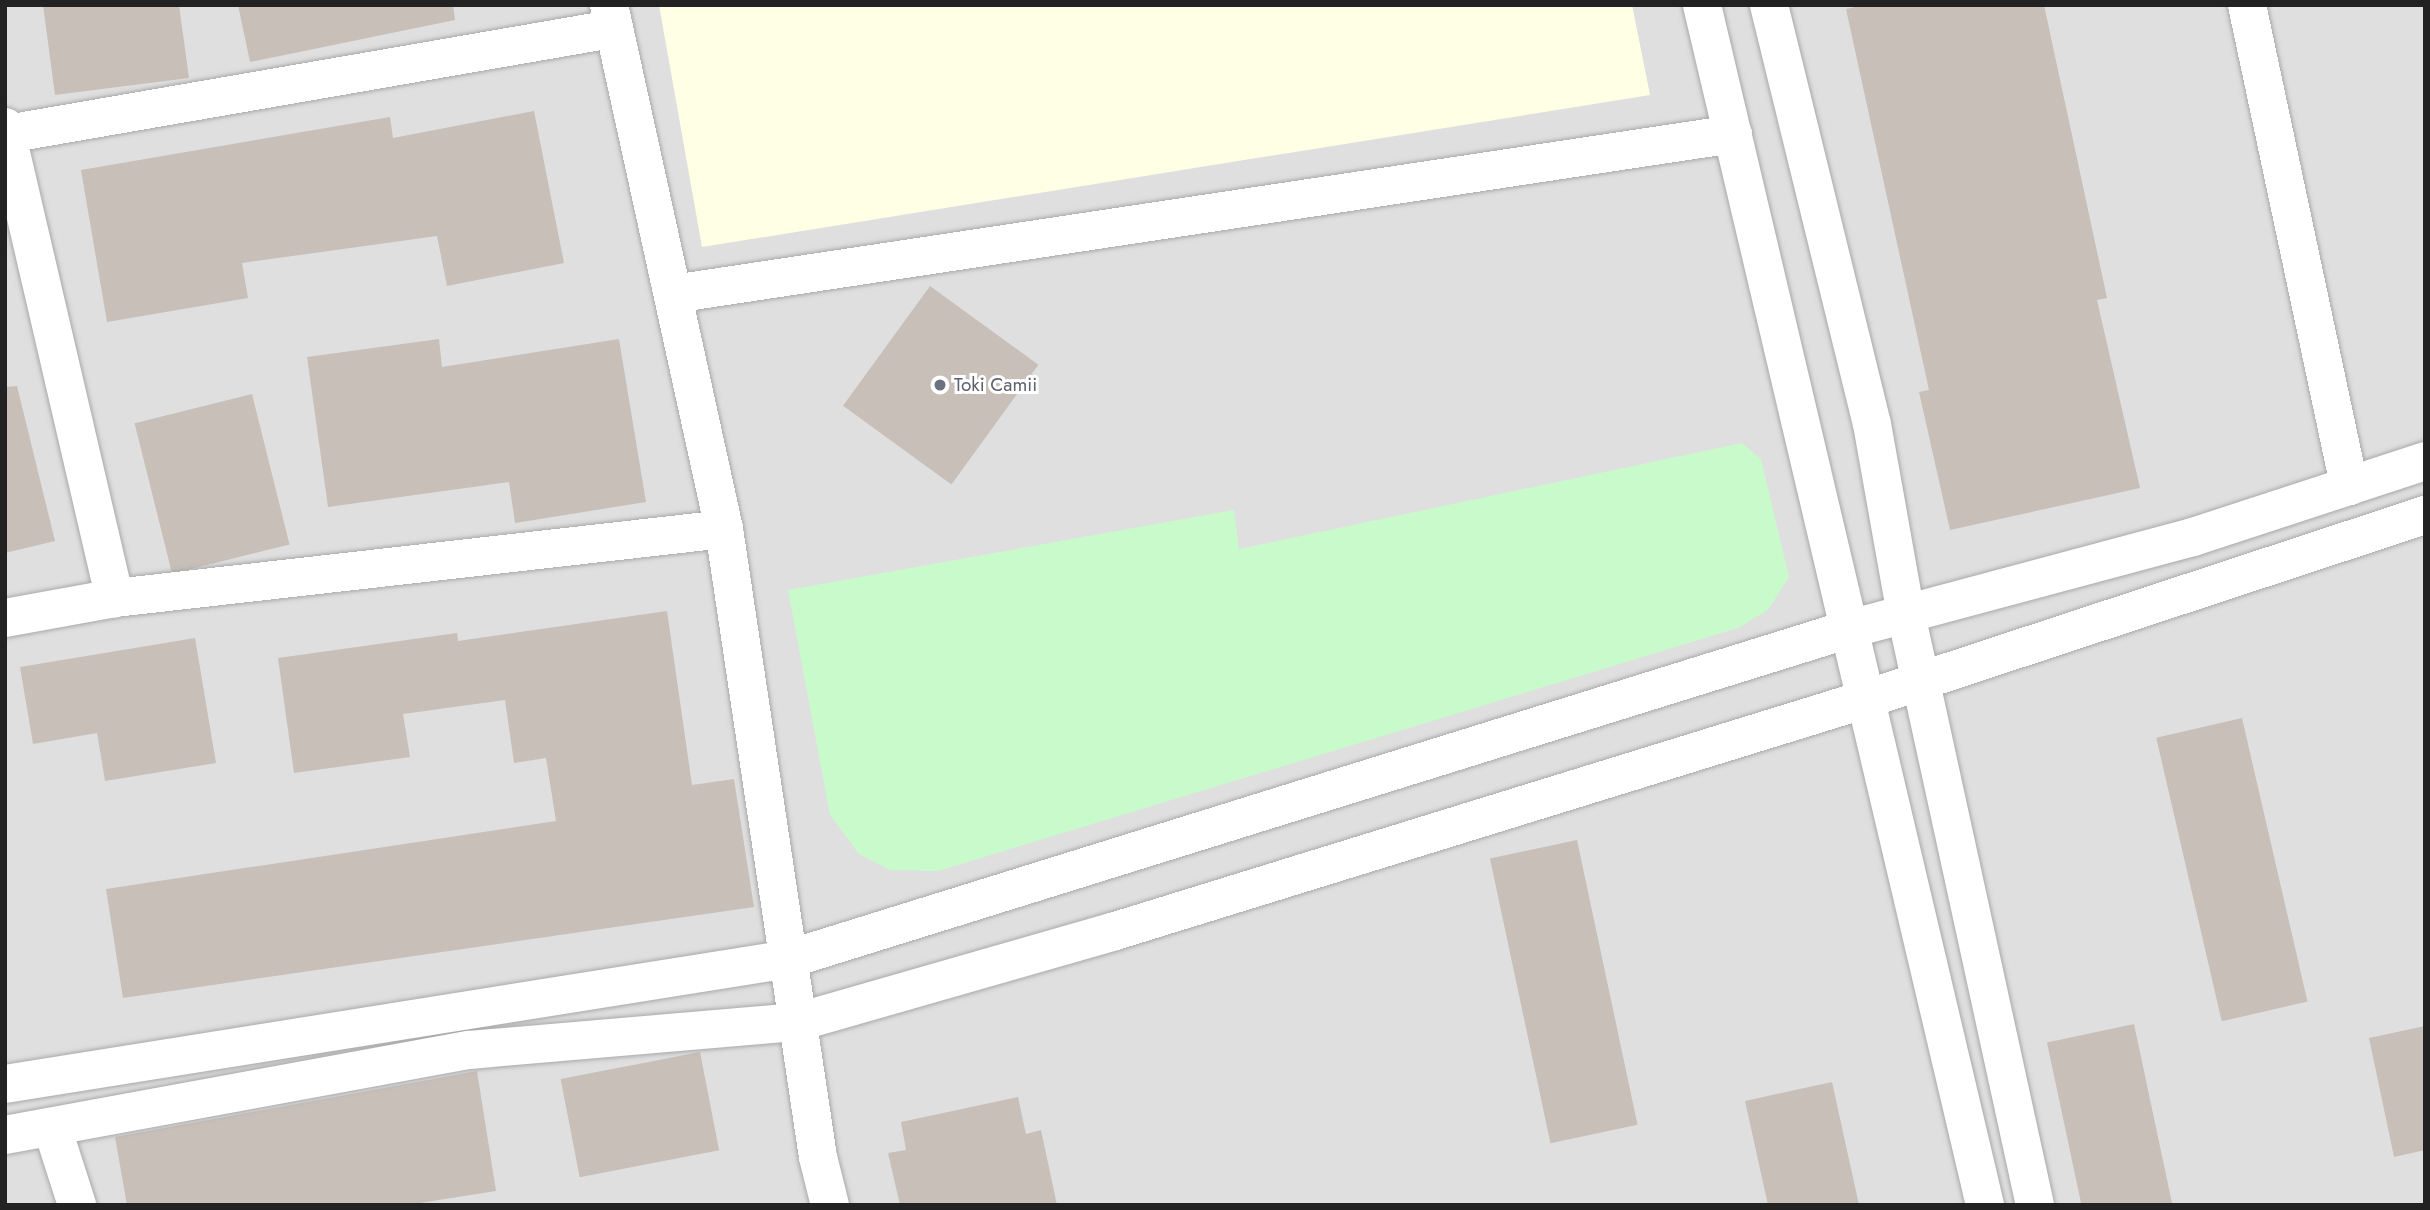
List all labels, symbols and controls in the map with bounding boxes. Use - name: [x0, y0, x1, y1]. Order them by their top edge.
- place label: Toki Camii: [954, 374, 1037, 396]
- marker: Toki Camii: [932, 377, 948, 393]

